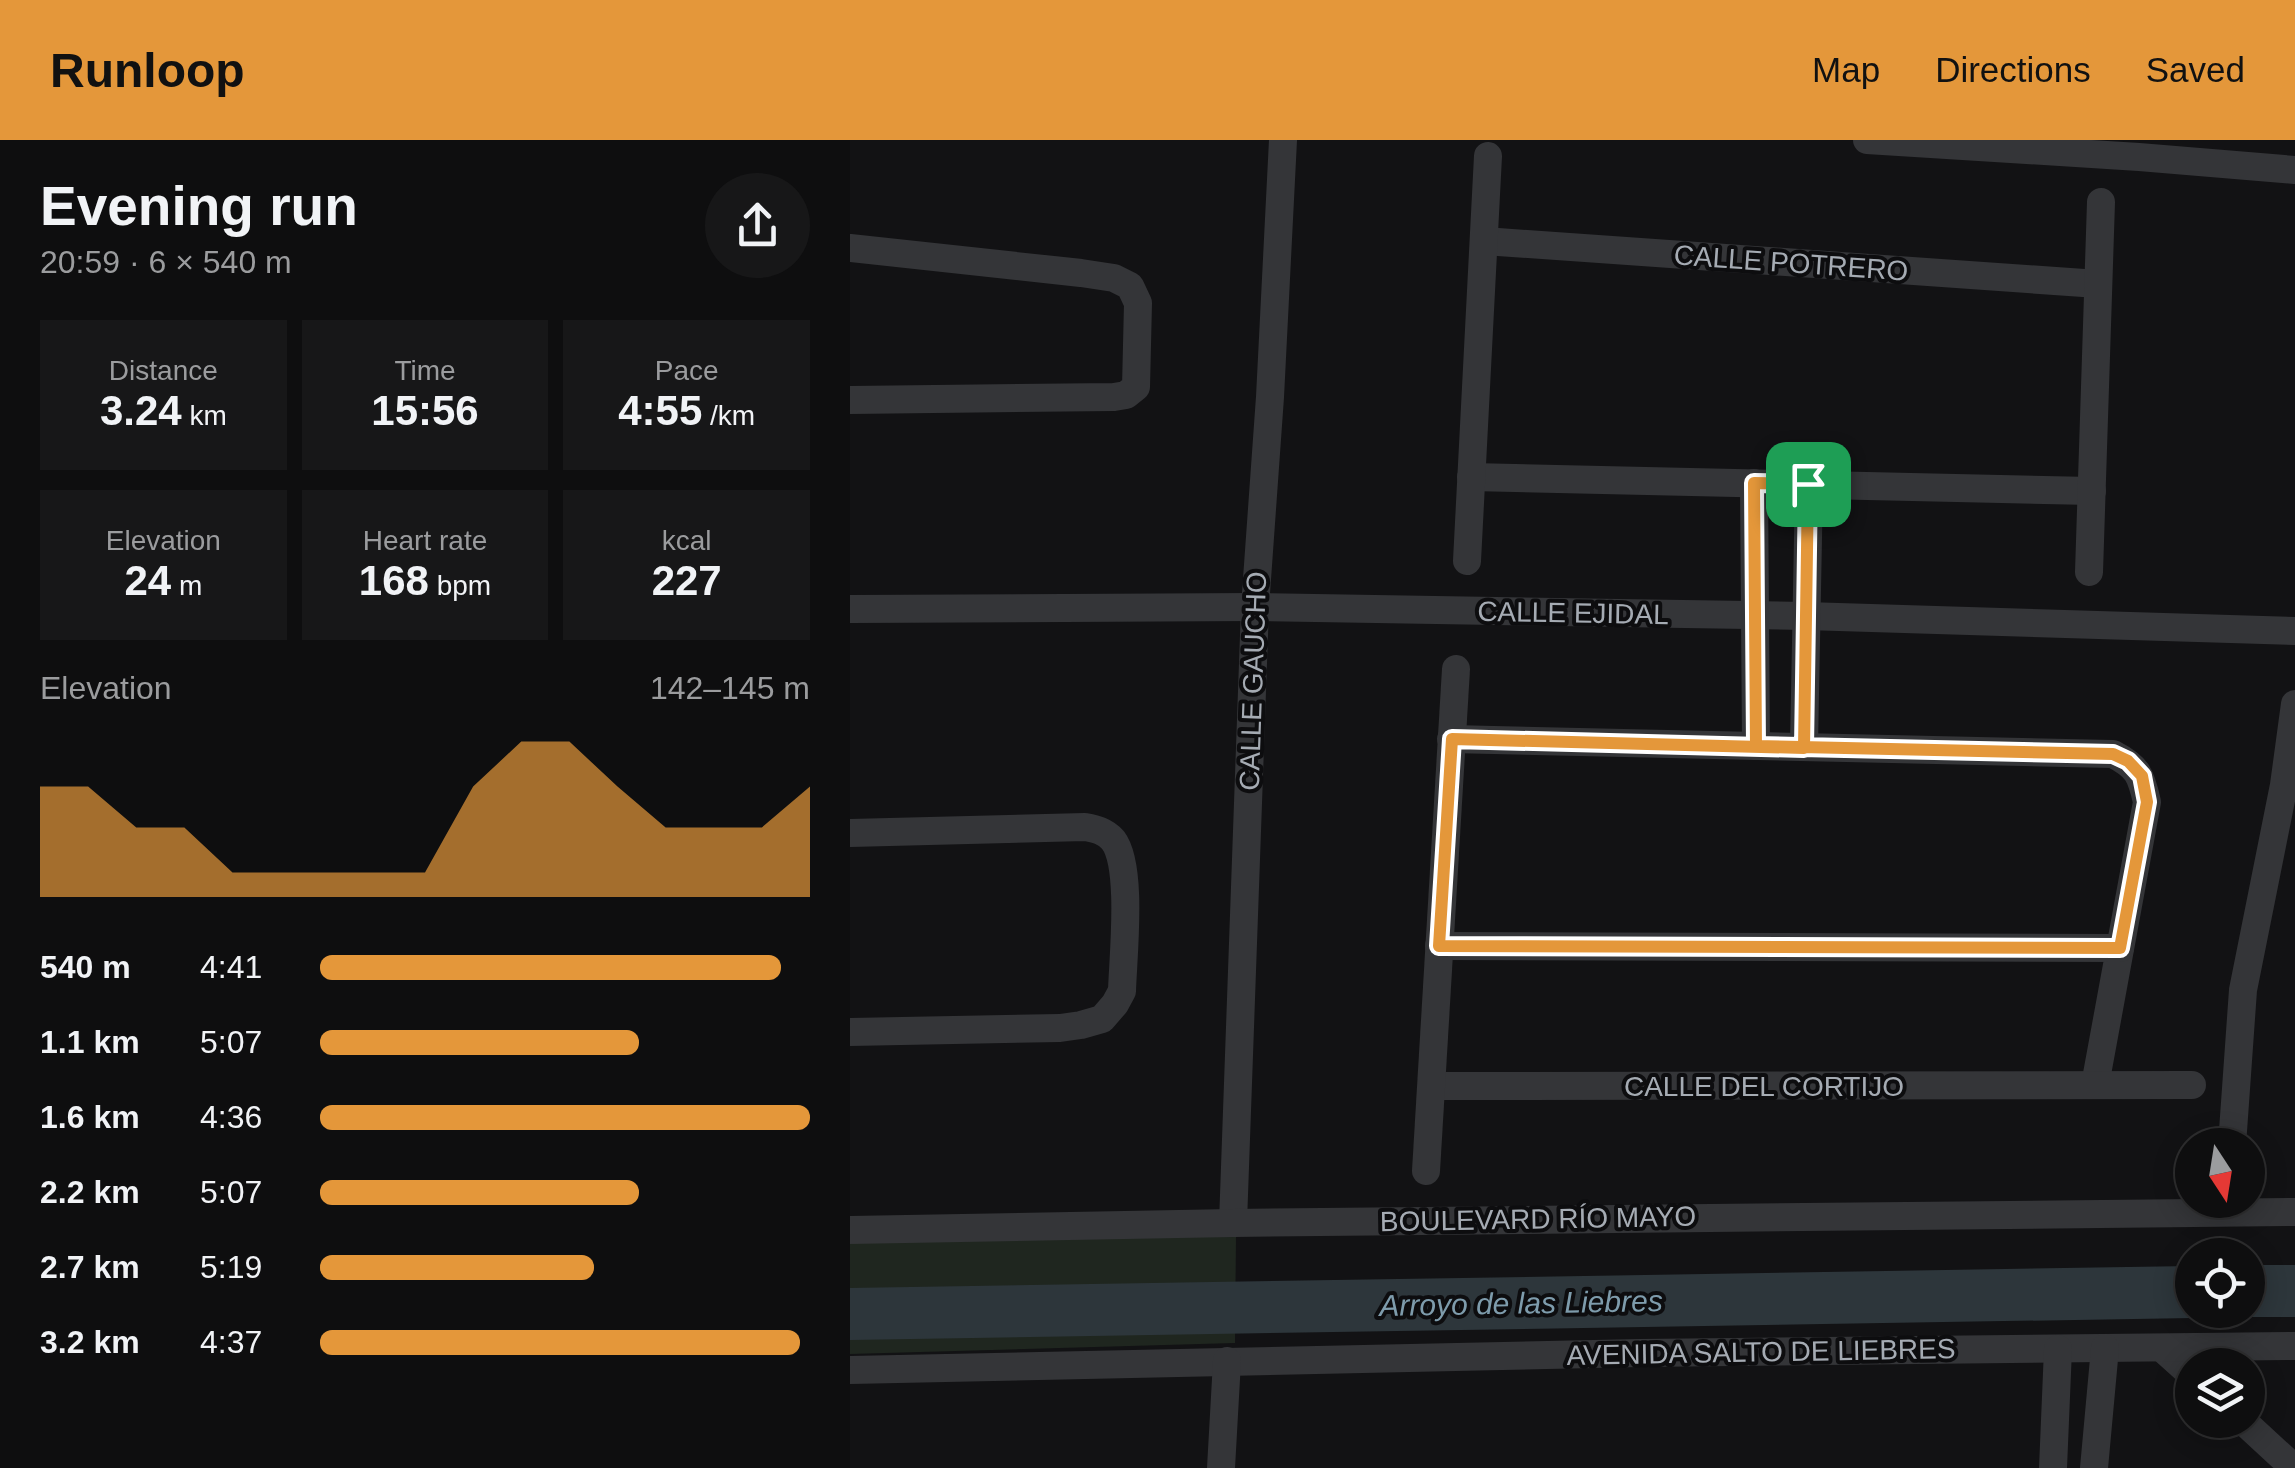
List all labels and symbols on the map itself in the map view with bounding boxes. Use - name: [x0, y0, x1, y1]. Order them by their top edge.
- street label: CALLE POTRERO: [1673, 239, 1909, 287]
- pin: [1766, 442, 1851, 527]
- street label: CALLE GAUCHO: [1234, 571, 1272, 791]
- street label: CALLE EJIDAL: [1477, 596, 1669, 630]
- street label: CALLE DEL CORTIJO: [1624, 1071, 1904, 1102]
- north arrow: [2175, 1128, 2265, 1218]
- street label: BOULEVARD RÍO MAYO: [1380, 1201, 1696, 1237]
- water label: Arroyo de las Liebres: [1377, 1284, 1663, 1322]
- street label: AVENIDA SALTO DE LIEBRES: [1566, 1333, 1956, 1371]

